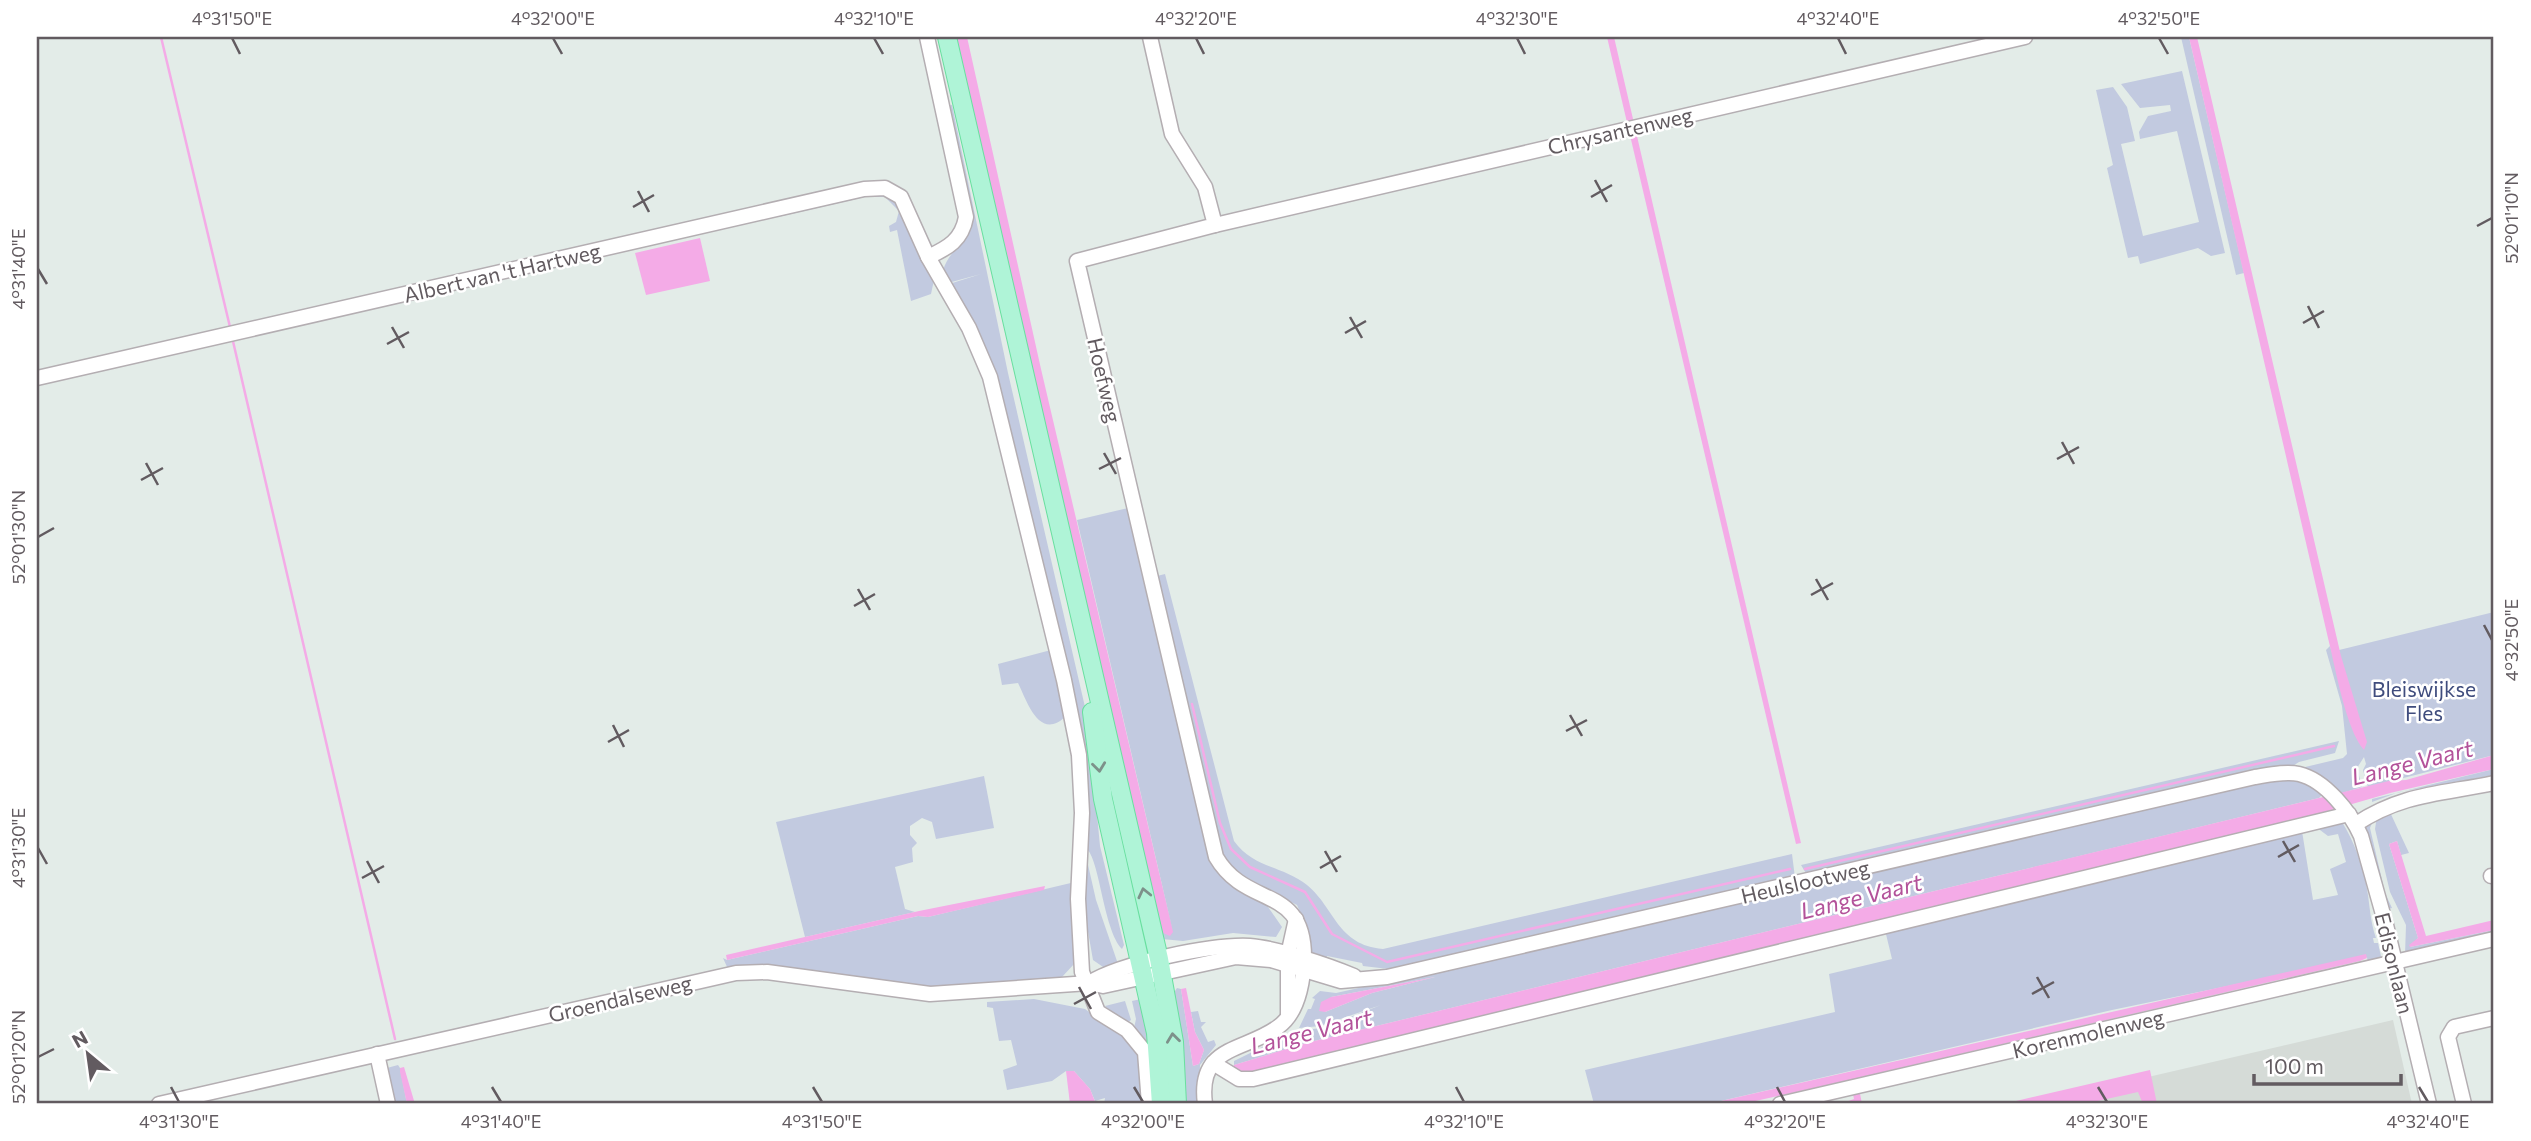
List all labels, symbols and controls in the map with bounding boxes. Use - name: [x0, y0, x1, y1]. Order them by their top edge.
- text: 4°31'50"E: [192, 7, 272, 29]
- text: 4°32'00"E: [511, 7, 595, 29]
- text: 4°32'10"E: [834, 7, 914, 29]
- text: 4°32'20"E: [1155, 7, 1237, 29]
- text: 4°32'30"E: [1476, 7, 1558, 29]
- text: 4°32'40"E: [1797, 7, 1880, 29]
- text: 4°32'50"E: [2118, 7, 2200, 29]
- street label: Chrysantenweg: [1545, 101, 1695, 159]
- text: 52°01'10"N: [2500, 172, 2522, 264]
- text: 4°31'40"E: [7, 229, 29, 309]
- street label: Albert van 't Hartweg: [401, 237, 603, 307]
- street label: Hoefweg: [1083, 335, 1127, 425]
- text: 52°01'30"N: [7, 490, 29, 584]
- text: 4°32'50"E: [2500, 599, 2522, 681]
- park label: Bleiswijkse Fles: [2372, 676, 2476, 725]
- water label: Lange Vaart: [2348, 733, 2476, 791]
- one-way arrow: [1091, 762, 1106, 773]
- text: 4°31'30"E: [7, 808, 29, 888]
- street label: Heulslootweg: [1738, 854, 1872, 908]
- water label: Lange Vaart: [1797, 867, 1925, 925]
- one-way arrow: [1137, 887, 1152, 899]
- street label: Edisonlaan: [2370, 910, 2420, 1016]
- street label: Groendalseweg: [546, 969, 694, 1027]
- water label: Lange Vaart: [1247, 1002, 1375, 1060]
- street label: Korenmolenweg: [2010, 1003, 2166, 1063]
- text: 52°01'20"N: [7, 1010, 29, 1104]
- north arrow: [52, 1018, 122, 1088]
- text: N: [68, 1025, 91, 1052]
- one-way arrow: [1165, 1032, 1180, 1044]
- scale bar: [2254, 1043, 2402, 1087]
- text: 100 m: [2265, 1053, 2324, 1078]
- text: 4°31'30"E: [139, 1110, 219, 1132]
- text: 4°31'40"E: [461, 1110, 541, 1132]
- text: 4°31'50"E: [782, 1110, 862, 1132]
- text: 4°32'00"E: [1101, 1110, 1185, 1132]
- text: 4°32'10"E: [1424, 1110, 1504, 1132]
- text: 4°32'20"E: [1744, 1110, 1826, 1132]
- text: 4°32'30"E: [2066, 1110, 2148, 1132]
- text: 4°32'40"E: [2387, 1110, 2470, 1132]

